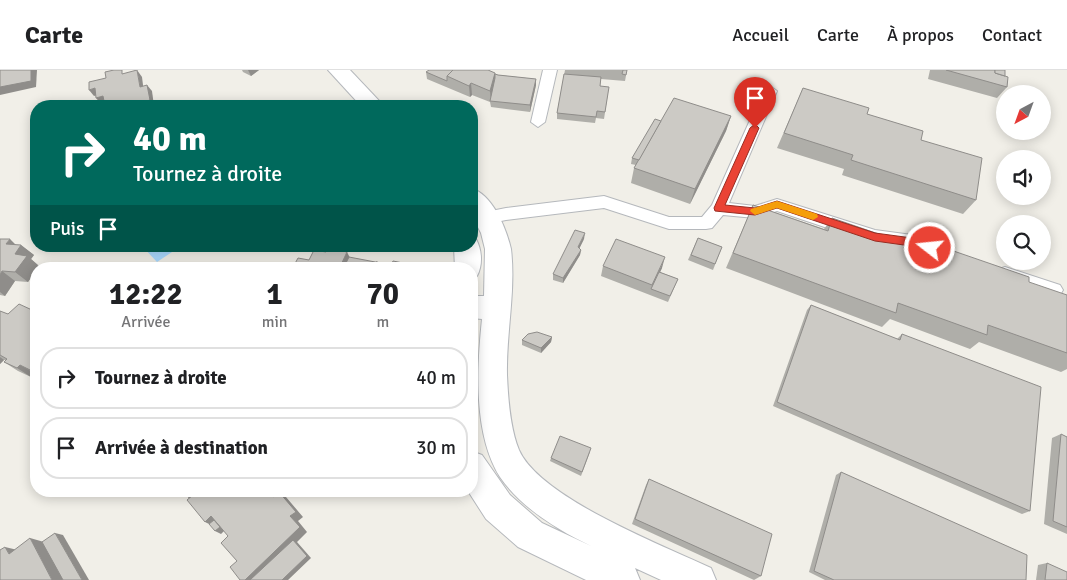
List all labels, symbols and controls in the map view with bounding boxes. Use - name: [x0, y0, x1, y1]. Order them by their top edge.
- text: Carte: [25, 20, 83, 50]
- text: Accueil: [732, 24, 789, 46]
- text: Carte: [817, 24, 859, 46]
- text: À propos: [887, 24, 954, 46]
- text: Contact: [982, 24, 1042, 46]
- pin: [734, 77, 776, 128]
- icon: arrive: [741, 84, 769, 112]
- north arrow: [996, 85, 1051, 140]
- map controls: [996, 85, 1051, 270]
- text: 40 m: [133, 117, 207, 160]
- icon: right: [50, 120, 115, 185]
- button: sound: [996, 150, 1051, 205]
- text: Tournez à droite: [133, 160, 282, 187]
- icon: arrive: [94, 215, 122, 243]
- button: search: [996, 215, 1051, 270]
- text: Puis: [50, 217, 84, 241]
- position arrow: [903, 221, 955, 273]
- text: 12:22: [109, 276, 183, 313]
- text: 1: [267, 276, 283, 313]
- text: 70: [367, 276, 399, 313]
- text: Arrivée: [121, 312, 170, 332]
- text: min: [262, 312, 288, 332]
- text: m: [376, 312, 389, 332]
- icon: right: [52, 364, 80, 392]
- text: Tournez à droite: [95, 366, 227, 390]
- text: 40 m: [416, 366, 456, 390]
- icon: arrive: [52, 434, 80, 462]
- text: Arrivée à destination: [95, 436, 268, 460]
- text: 30 m: [416, 436, 456, 460]

